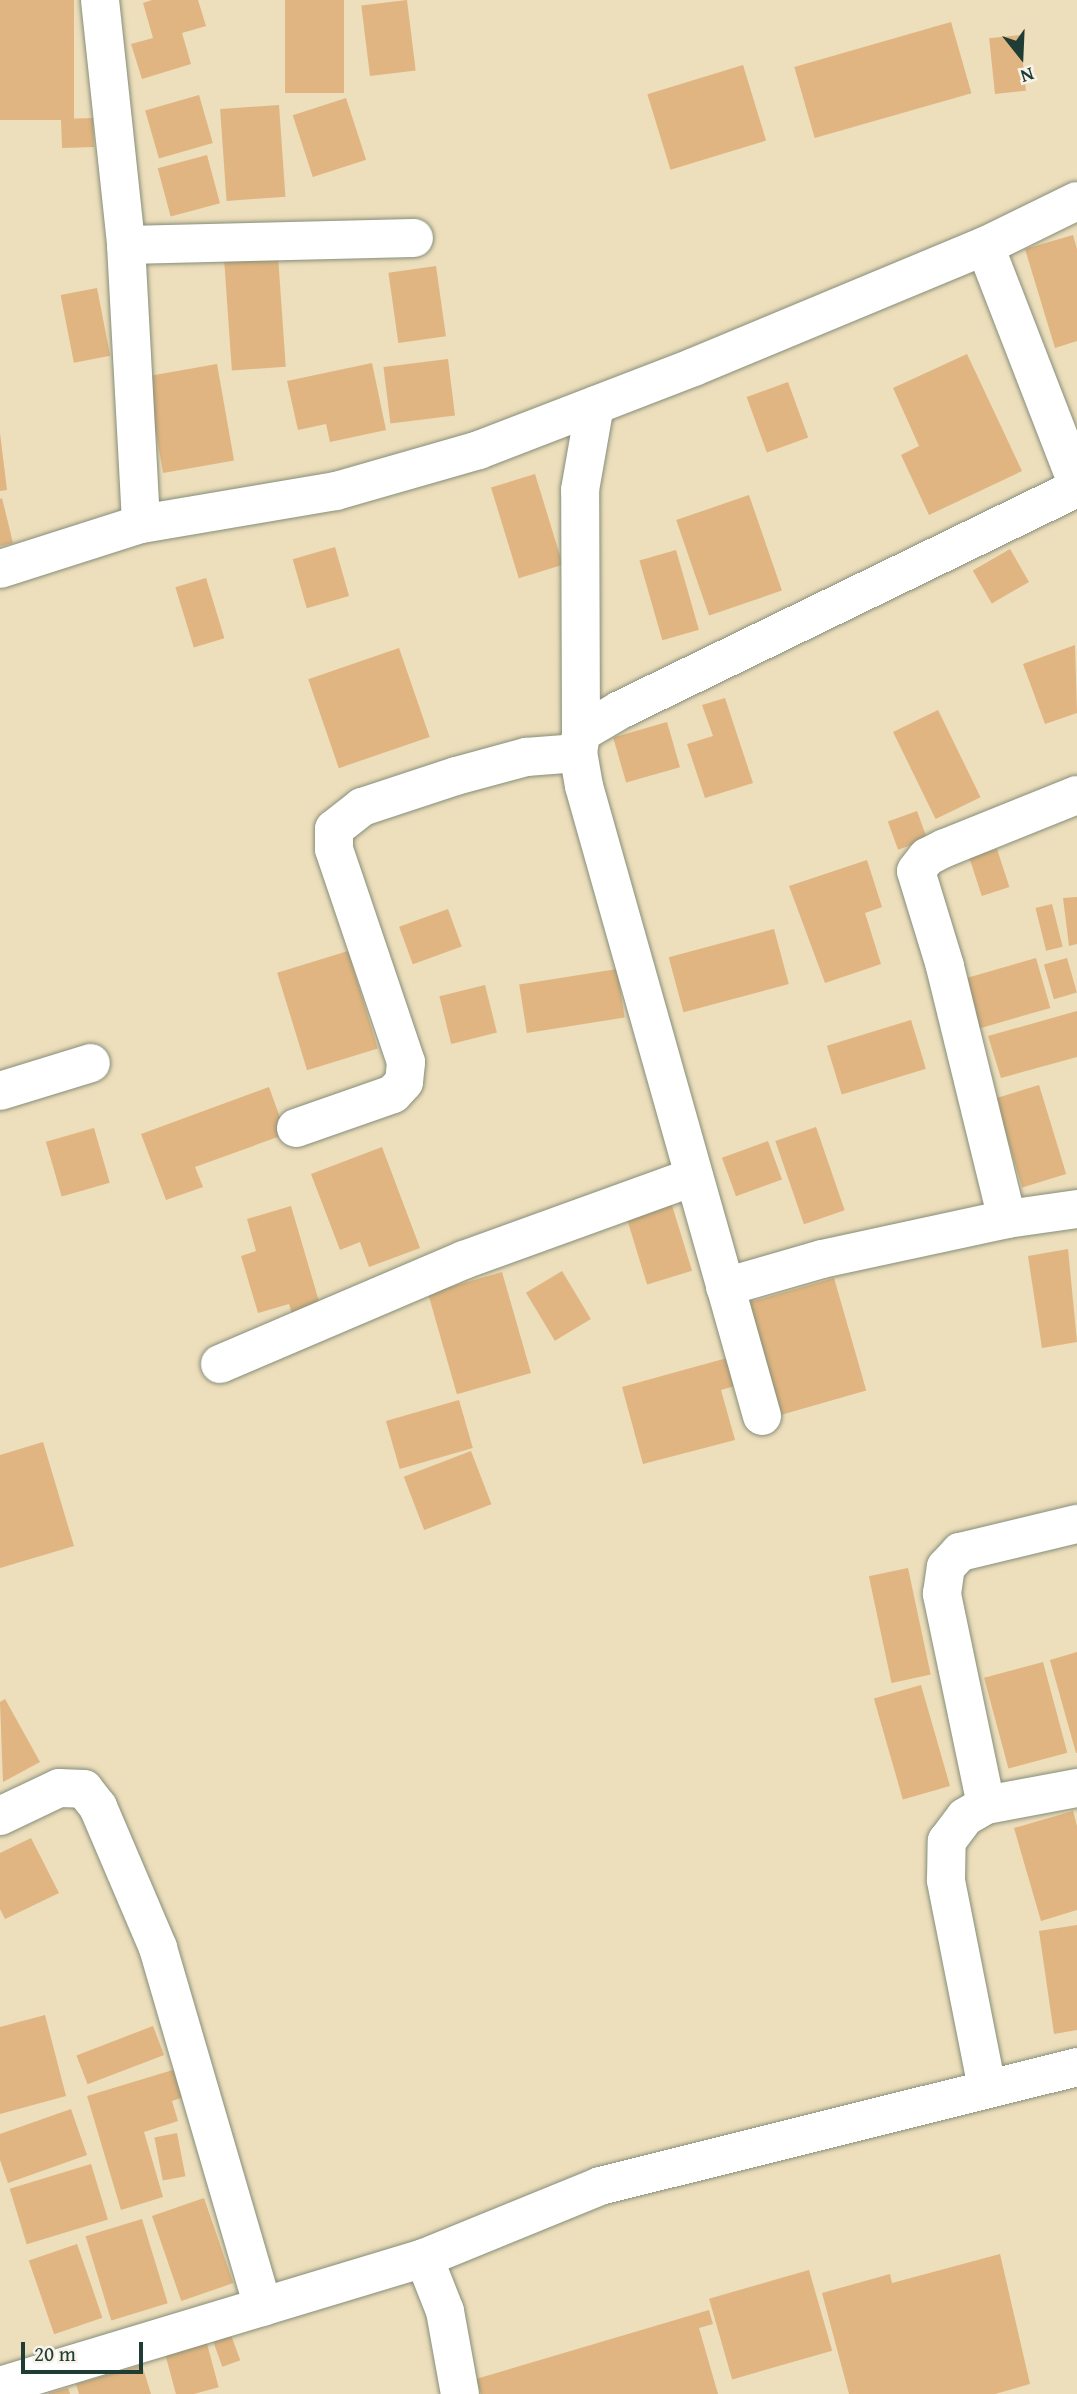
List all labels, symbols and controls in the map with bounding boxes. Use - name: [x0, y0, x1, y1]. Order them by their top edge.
- north arrow: [986, 21, 1056, 91]
- text: N: [1017, 61, 1038, 91]
- scale bar: [24, 2328, 147, 2372]
- text: 20 m: [34, 2338, 76, 2369]

